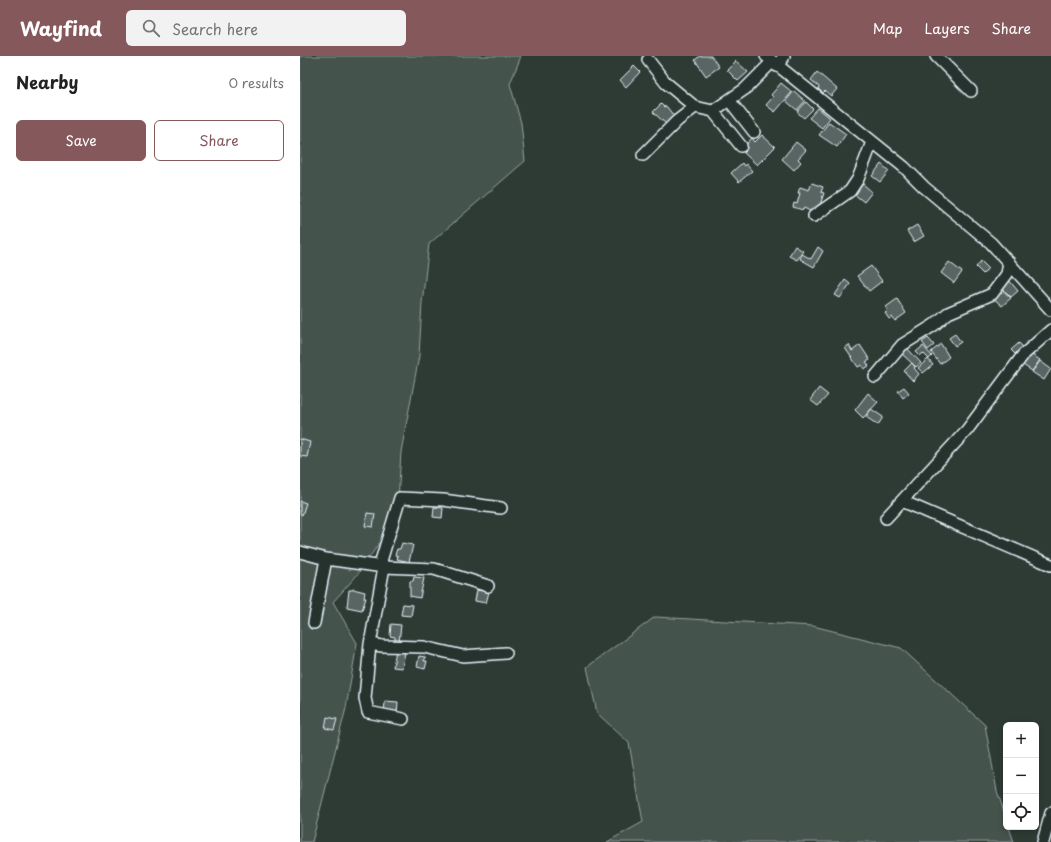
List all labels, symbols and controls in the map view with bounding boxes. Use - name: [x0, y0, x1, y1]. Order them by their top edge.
- search box: [126, 10, 406, 46]
- text: Wayfind: [20, 14, 102, 42]
- icon: search: [140, 17, 162, 39]
- text: Search here: [172, 17, 258, 40]
- text: Map: [873, 18, 903, 39]
- text: Layers: [925, 18, 970, 39]
- text: Share: [992, 18, 1031, 39]
- text: Nearby: [16, 69, 78, 95]
- text: 0 results: [229, 73, 284, 92]
- button: Save: [16, 120, 146, 161]
- button: Share: [154, 120, 284, 161]
- map controls: [1003, 722, 1039, 830]
- button: +: [1003, 722, 1039, 758]
- button: −: [1003, 758, 1039, 794]
- button: locate: [1003, 794, 1039, 830]

